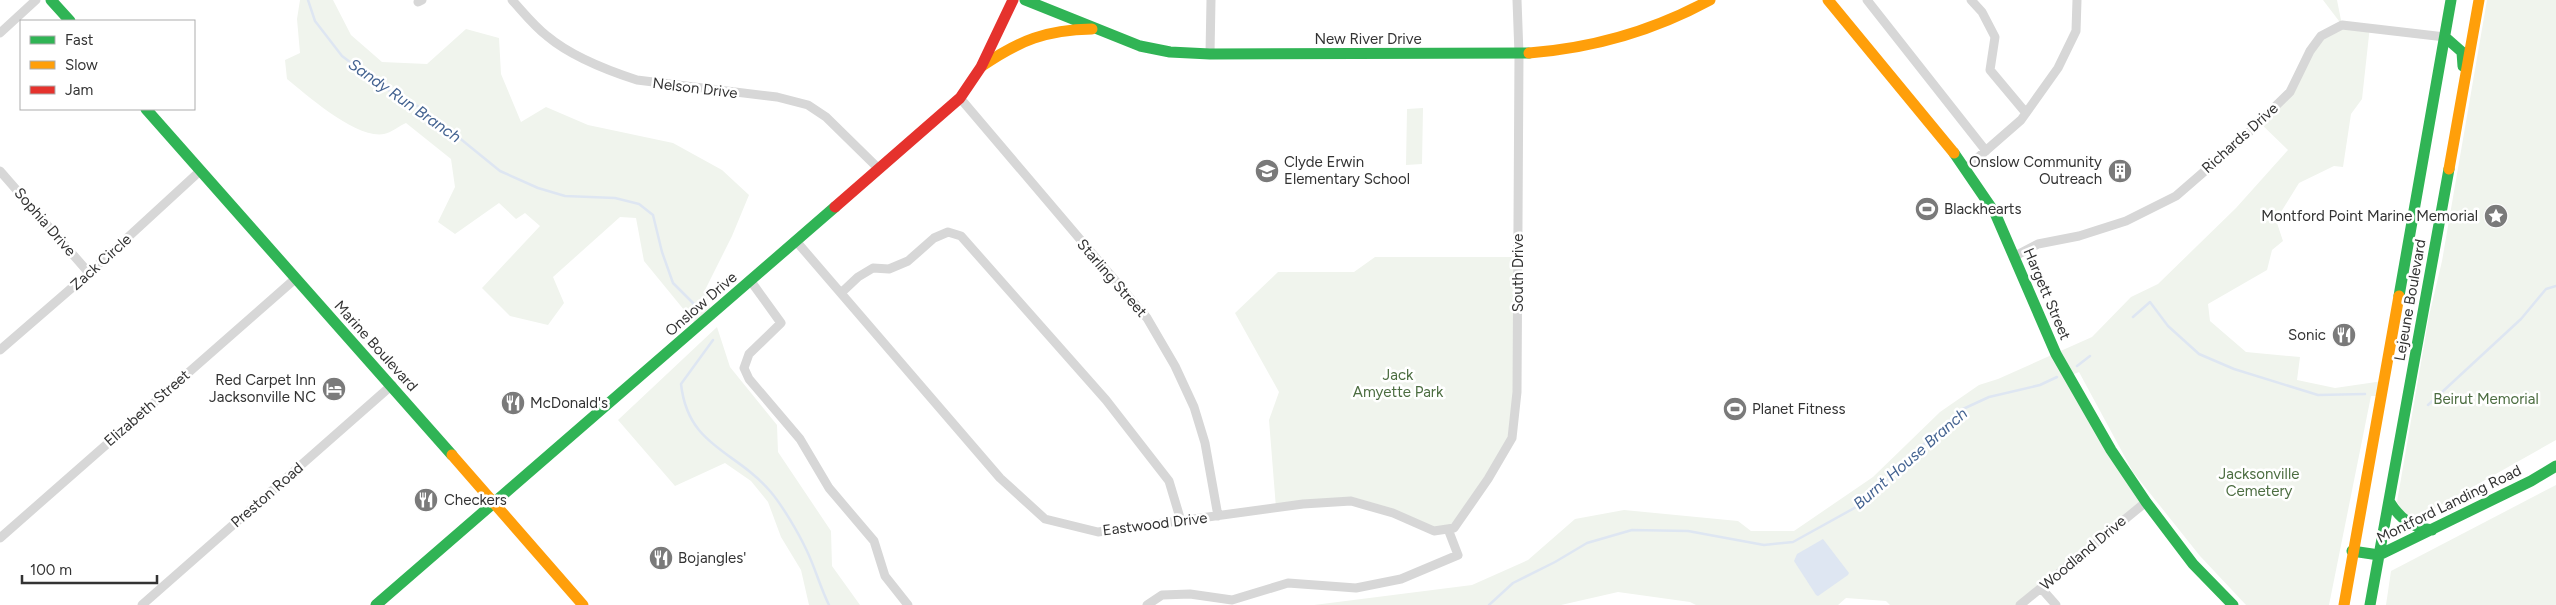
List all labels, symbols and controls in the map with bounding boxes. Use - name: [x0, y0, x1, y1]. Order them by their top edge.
- legend: [20, 20, 195, 110]
- street label: New River Drive: [1314, 30, 1422, 48]
- text: Fast: [65, 31, 94, 49]
- water label: Sandy Run Branch: [345, 55, 465, 146]
- text: Slow: [65, 56, 98, 74]
- street label: Nelson Drive: [651, 74, 739, 102]
- text: Jam: [65, 81, 93, 99]
- street label: Richards Drive: [2198, 99, 2282, 177]
- place label: Clyde Erwin Elementary School: [1284, 153, 1410, 188]
- place label: Onslow Community Outreach: [1969, 153, 2102, 188]
- school or university icon: Clyde Erwin Elementary School: [1254, 158, 1280, 184]
- building icon: Onslow Community Outreach: [2107, 158, 2133, 184]
- street label: Sophia Drive: [10, 184, 80, 260]
- sports icon: Blackhearts: [1914, 196, 1940, 222]
- place label: Blackhearts: [1944, 200, 2021, 218]
- place icon: Montford Point Marine Memorial: [2483, 203, 2509, 229]
- place label: Montford Point Marine Memorial: [2261, 207, 2478, 225]
- street label: Zack Circle: [67, 230, 135, 294]
- street label: South Drive: [1509, 234, 1527, 312]
- street label: Starling Street: [1073, 235, 1151, 321]
- street label: Lejeune Boulevard: [2390, 238, 2430, 362]
- street label: Hargett Street: [2020, 245, 2075, 343]
- street label: Onslow Drive: [662, 268, 740, 340]
- street label: Marine Boulevard: [331, 297, 421, 395]
- restaurant icon: Sonic: [2331, 322, 2357, 348]
- place label: Sonic: [2288, 326, 2326, 344]
- street label: Elizabeth Street: [101, 366, 194, 450]
- park label: Jack Amyette Park: [1353, 366, 1444, 401]
- place label: Red Carpet Inn Jacksonville NC: [209, 371, 316, 406]
- hotel icon: Red Carpet Inn Jacksonville NC: [321, 376, 347, 402]
- restaurant icon: McDonald's: [500, 390, 526, 416]
- park label: Beirut Memorial: [2433, 390, 2539, 408]
- place label: McDonald's: [530, 394, 608, 412]
- sports icon: Planet Fitness: [1722, 396, 1748, 422]
- place label: Planet Fitness: [1752, 400, 1845, 418]
- water label: Burnt House Branch: [1849, 404, 1971, 513]
- street label: Preston Road: [227, 459, 307, 531]
- street label: Montford Landing Road: [2374, 461, 2524, 547]
- park label: Jacksonville Cemetery: [2219, 465, 2299, 500]
- restaurant icon: Checkers: [413, 487, 439, 513]
- place label: Checkers: [444, 491, 507, 509]
- street label: Eastwood Drive: [1102, 509, 1208, 539]
- street label: Woodland Drive: [2036, 512, 2130, 594]
- restaurant icon: Bojangles': [648, 545, 674, 571]
- place label: Bojangles': [678, 549, 746, 567]
- scale bar: [22, 552, 158, 584]
- text: 100 m: [30, 561, 72, 579]

